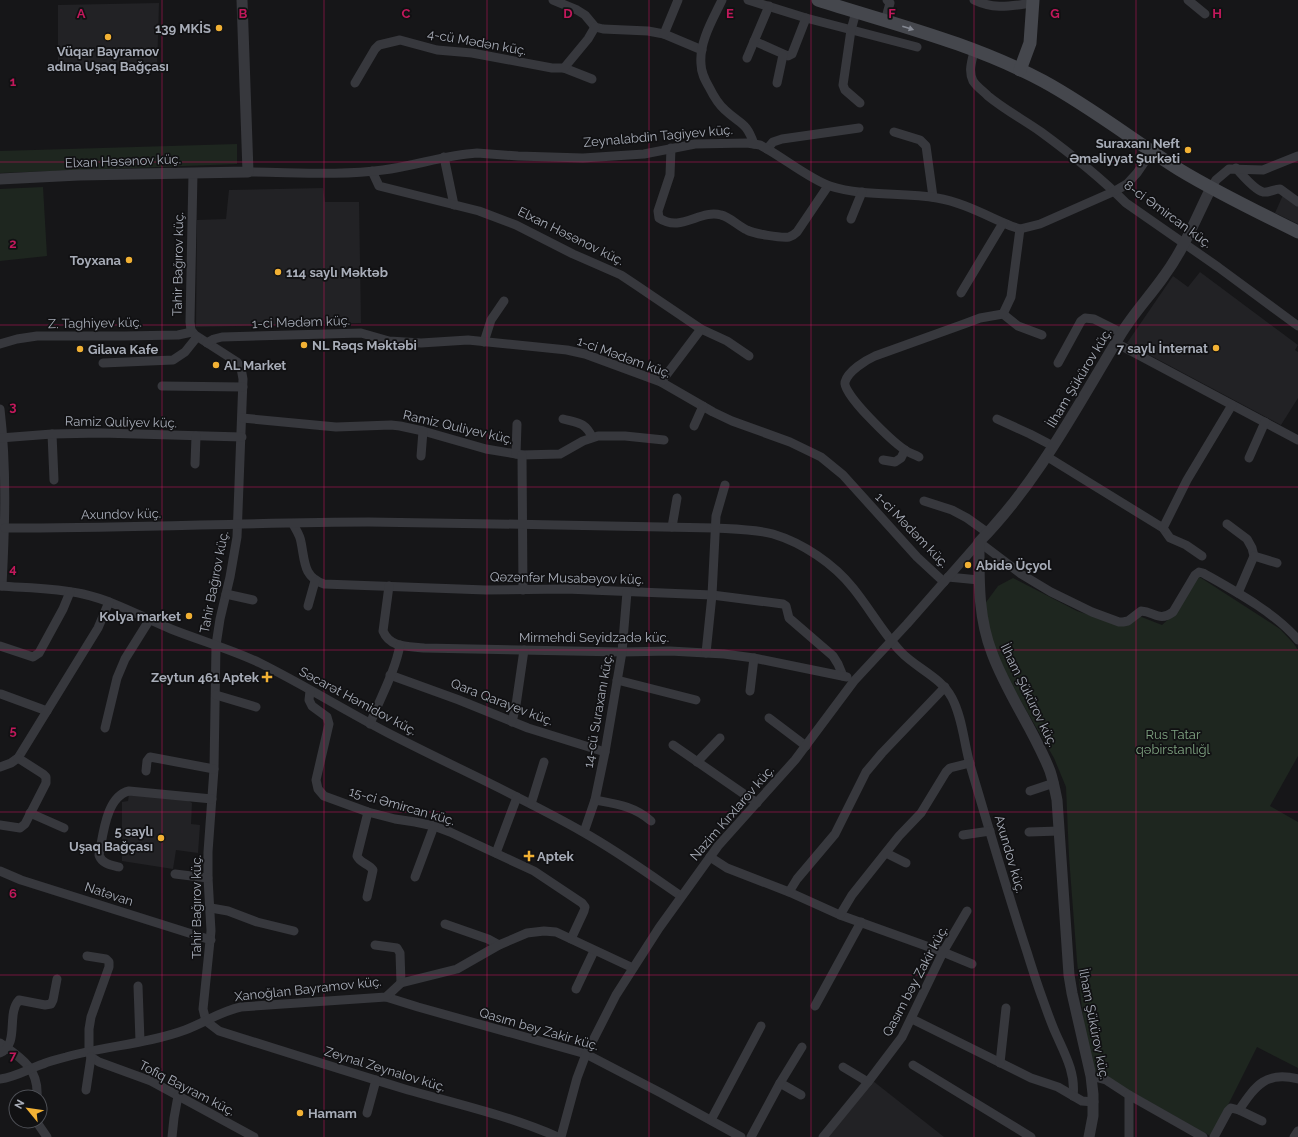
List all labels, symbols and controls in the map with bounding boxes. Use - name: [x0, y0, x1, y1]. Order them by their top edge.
- text: A: [77, 6, 86, 21]
- text: B: [239, 6, 248, 21]
- text: C: [402, 6, 411, 21]
- text: D: [563, 6, 573, 21]
- text: E: [726, 6, 734, 21]
- text: F: [888, 6, 896, 21]
- text: G: [1050, 6, 1060, 21]
- text: H: [1212, 6, 1222, 21]
- place label: 139 MKİS: [155, 21, 211, 36]
- marker: 139 MKİS: [214, 23, 224, 33]
- street label: 4-cü Mədən küç.: [426, 26, 528, 58]
- one-way arrow: [903, 26, 915, 32]
- marker: Vüqar Bayramov adına Uşaq Bağçası: [103, 32, 113, 42]
- place label: Vüqar Bayramov adına Uşaq Bağçası: [47, 44, 169, 74]
- text: 1: [10, 74, 17, 89]
- street label: Zeynalabdin Tagiyev küç.: [583, 122, 733, 150]
- place label: Suraxanı Neft Əməliyyat Şurkəti: [1069, 136, 1180, 166]
- marker: Suraxanı Neft Əməliyyat Şurkəti: [1183, 145, 1193, 155]
- street label: Elxan Həsənov küç.: [65, 151, 181, 171]
- street label: 8-ci Əmircan küç.: [1121, 177, 1215, 251]
- street label: Elxan Həsənov küç.: [516, 204, 626, 268]
- street label: Tahir Bağırov küç.: [170, 212, 186, 316]
- text: 2: [9, 236, 17, 251]
- place label: Toyxana: [70, 253, 122, 268]
- marker: Toyxana: [124, 255, 134, 265]
- place label: 114 saylı Məktəb: [286, 265, 388, 280]
- marker: 114 saylı Məktəb: [273, 267, 283, 277]
- street label: 1-ci Mədəm küç.: [252, 313, 350, 331]
- street label: Z. Taghiyev küç.: [48, 315, 142, 331]
- street label: İlham Şükürov küç.: [1043, 325, 1114, 430]
- street label: 1-ci Mədəm küç.: [575, 333, 673, 381]
- place label: NL Rəqs Məktəbi: [312, 338, 417, 353]
- marker: NL Rəqs Məktəbi: [299, 340, 309, 350]
- place label: 7 saylı İnternat: [1117, 341, 1208, 356]
- place label: Gilava Kafe: [88, 342, 158, 357]
- marker: 7 saylı İnternat: [1211, 343, 1221, 353]
- marker: Gilava Kafe: [75, 344, 85, 354]
- place label: AL Market: [224, 358, 286, 373]
- marker: AL Market: [211, 360, 221, 370]
- text: 3: [9, 399, 17, 414]
- street label: Ramiz Quliyev küç.: [402, 407, 514, 447]
- street label: Ramiz Quliyev küç.: [65, 414, 177, 430]
- street label: 1-ci Mədəm küç.: [872, 489, 952, 571]
- street label: Axundov küç.: [81, 506, 161, 522]
- street label: Tahir Bağırov küç.: [197, 529, 231, 635]
- place label: Abidə Üçyol: [976, 558, 1052, 573]
- marker: Abidə Üçyol: [963, 560, 973, 570]
- text: 4: [9, 561, 17, 576]
- street label: Qəzənfər Musabəyov küç.: [490, 569, 644, 587]
- place label: Kolya market: [99, 609, 181, 624]
- marker: Kolya market: [184, 611, 194, 621]
- street label: Mirmehdi Seyidzadə küç.: [519, 630, 669, 645]
- street label: İlham Şükürov küç.: [998, 641, 1061, 749]
- street label: 14-cü Suraxanı küç.: [581, 653, 615, 769]
- street label: Səcarət Həmidov küç.: [297, 664, 419, 738]
- place label: Zeytun 461 Aptek: [151, 670, 260, 685]
- marker: Zeytun 461 Aptek: [262, 672, 272, 682]
- street label: Qara Qarayev küç.: [449, 676, 555, 728]
- text: 5: [9, 723, 17, 738]
- park label: Rus Tatar qəbirstanlığl: [1136, 727, 1211, 757]
- street label: Nazim Kırxlarov küç.: [687, 763, 777, 863]
- street label: 15-ci Əmircan küç.: [347, 784, 457, 828]
- street label: Axundov küç.: [992, 813, 1028, 895]
- place label: 5 saylı Uşaq Bağçası: [69, 824, 153, 854]
- marker: 5 saylı Uşaq Bağçası: [156, 833, 166, 843]
- place label: Aptek: [537, 849, 575, 864]
- marker: Aptek: [524, 851, 534, 861]
- street label: Tahir Bağırov küç.: [189, 855, 204, 959]
- street label: Natəvan: [83, 879, 135, 909]
- text: 6: [9, 886, 17, 901]
- street label: Qasım bəy Zakir küç.: [879, 923, 951, 1039]
- street label: İlham Şükürov küç.: [1076, 967, 1113, 1081]
- street label: Xanoğlan Bayramov küç.: [234, 974, 382, 1004]
- street label: Qasım bəy Zakir küç.: [478, 1005, 600, 1053]
- street label: Zeynal Zeynalov küç.: [323, 1043, 447, 1095]
- text: 7: [9, 1048, 17, 1063]
- street label: Tofiq Bayram küç.: [137, 1057, 237, 1119]
- north arrow: [8, 1089, 48, 1129]
- text: N: [12, 1098, 27, 1111]
- place label: Hamam: [308, 1106, 357, 1121]
- marker: Hamam: [295, 1108, 305, 1118]

